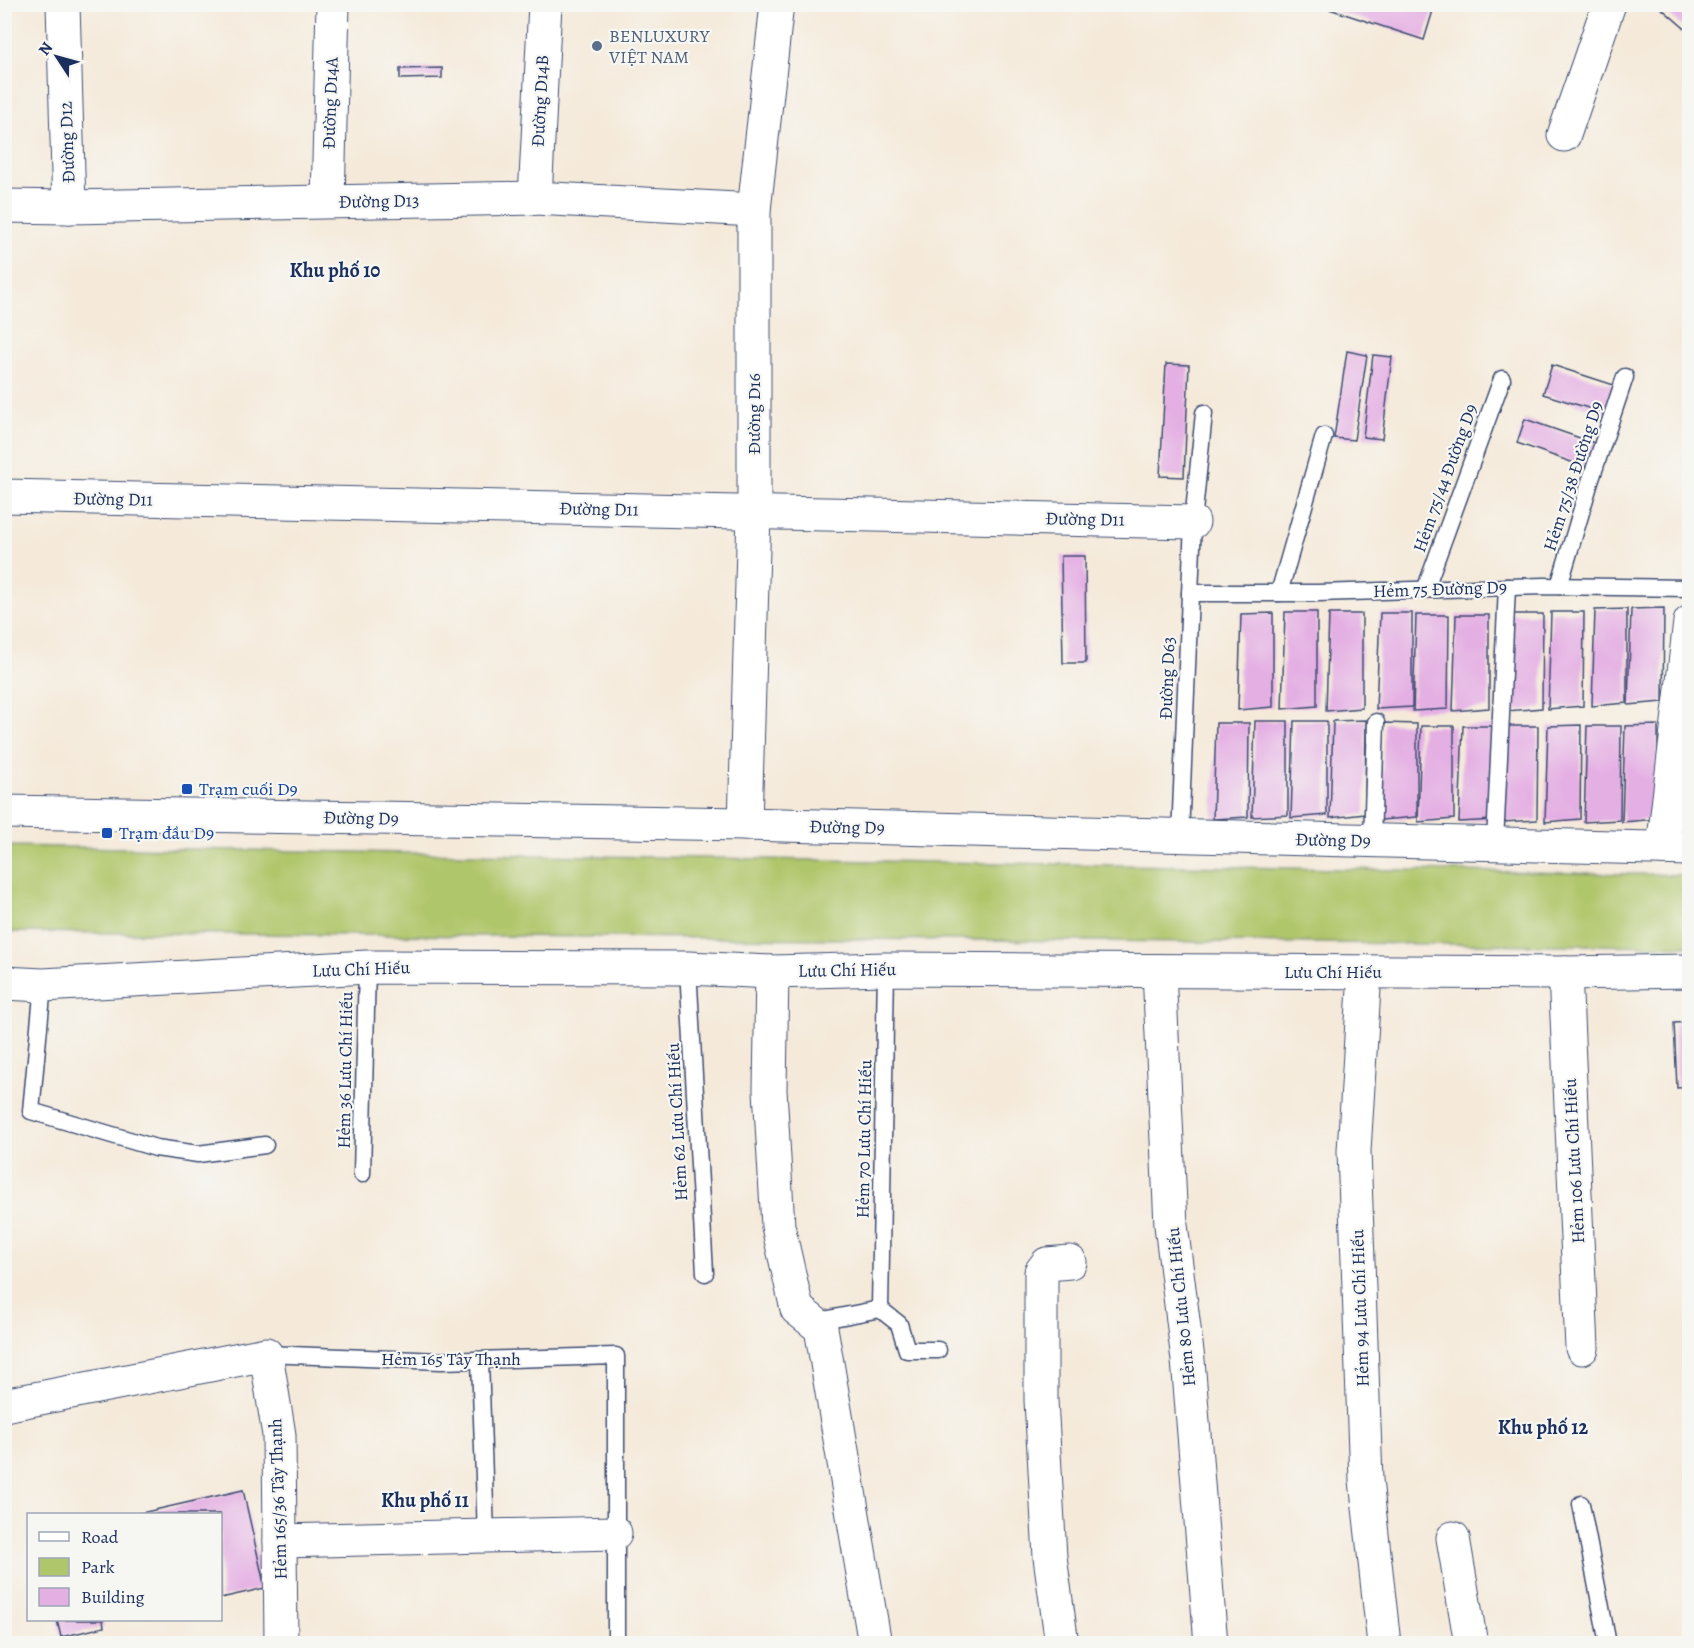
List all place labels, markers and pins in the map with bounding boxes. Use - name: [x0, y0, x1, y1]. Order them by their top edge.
- place label: BENLUXURY VIỆT NAM: [608, 24, 711, 69]
- marker: BENLUXURY VIỆT NAM: [590, 39, 604, 53]
- place label: Trạm cuối D9: [199, 777, 298, 801]
- marker: Trạm cuối D9: [180, 782, 194, 796]
- place label: Trạm đầu D9: [119, 821, 214, 845]
- marker: Trạm đầu D9: [100, 826, 114, 840]

